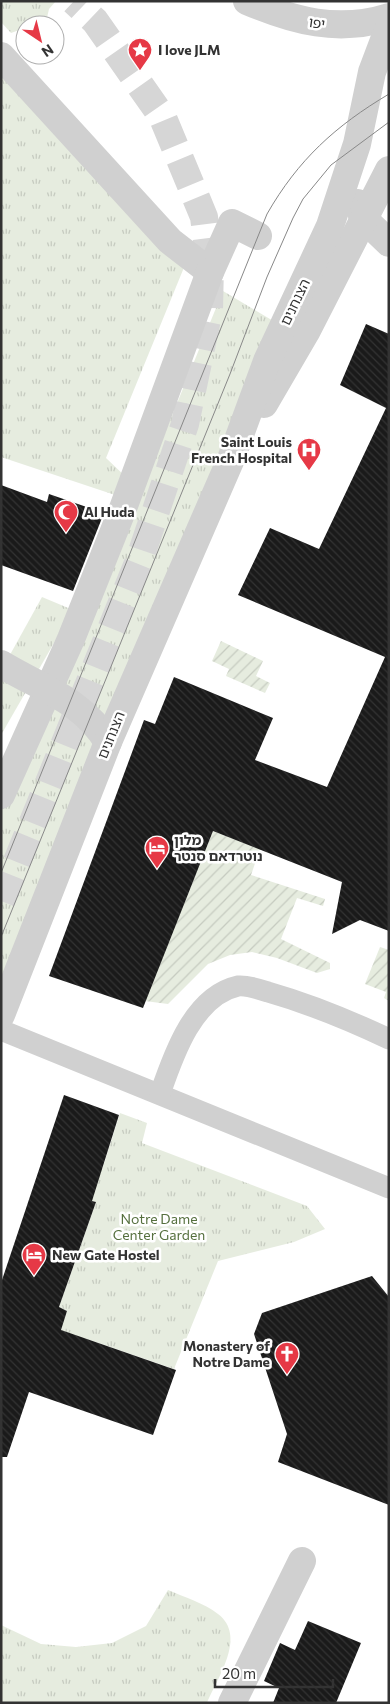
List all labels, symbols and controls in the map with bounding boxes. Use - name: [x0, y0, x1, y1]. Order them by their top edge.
- street label: יפו: [308, 13, 326, 32]
- north arrow: [15, 15, 65, 65]
- place icon: I love JLM: [127, 37, 153, 71]
- text: N: [39, 41, 57, 61]
- place label: I love JLM: [158, 41, 220, 58]
- street label: הצנחנים: [276, 276, 313, 328]
- place label: Saint Louis French Hospital: [191, 433, 292, 466]
- hospital icon: Saint Louis French Hospital: [296, 437, 322, 471]
- mosque icon: Al Huda: [53, 499, 79, 533]
- place label: Al Huda: [84, 503, 135, 520]
- street label: הצנחנים: [93, 709, 128, 761]
- place label: מלון נוטרדאם סנטר: [174, 831, 263, 864]
- hotel icon: מלון נוטרדאם סנטר: [144, 835, 170, 869]
- park label: Notre Dame Center Garden: [113, 1210, 205, 1243]
- hotel icon: New Gate Hostel: [21, 1242, 47, 1276]
- place label: New Gate Hostel: [52, 1246, 160, 1263]
- place label: Monastery of Notre Dame: [183, 1337, 270, 1370]
- church icon: Monastery of Notre Dame: [274, 1341, 300, 1375]
- scale bar: [215, 1656, 332, 1688]
- text: 20 m: [222, 1664, 256, 1682]

